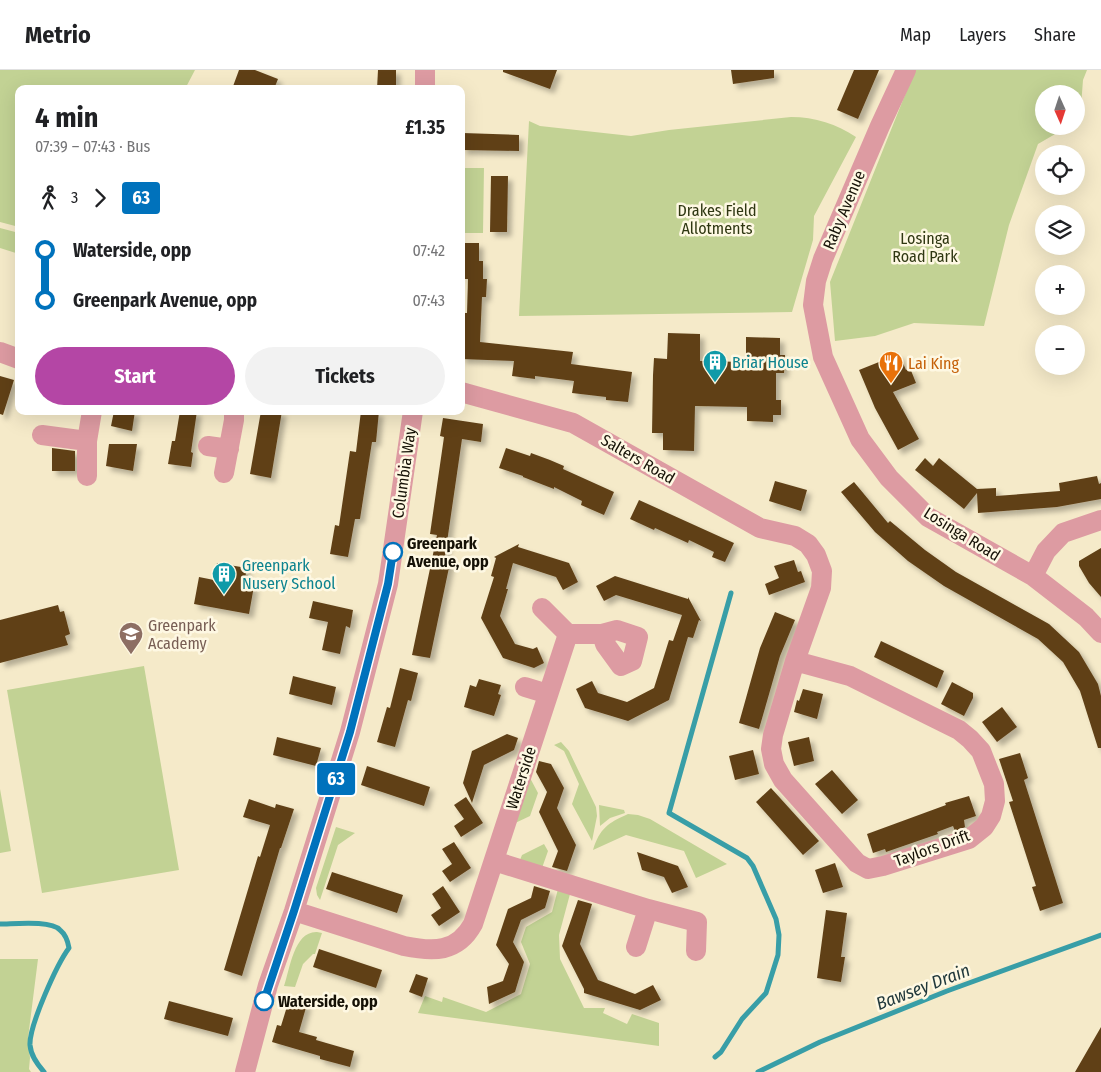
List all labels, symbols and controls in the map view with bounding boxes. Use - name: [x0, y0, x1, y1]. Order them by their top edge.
- text: Metrio: [25, 21, 91, 49]
- text: Map: [900, 24, 931, 46]
- text: Layers: [959, 24, 1006, 46]
- text: Share: [1034, 24, 1076, 46]
- north arrow: [1035, 85, 1085, 135]
- map controls: [1035, 85, 1085, 375]
- text: 4 min: [35, 101, 99, 134]
- text: £1.35: [405, 116, 445, 139]
- text: 07:39 – 07:43 · Bus: [35, 137, 150, 156]
- button: locate: [1035, 145, 1085, 195]
- street label: Raby Avenue: [819, 168, 869, 252]
- icon: walk: [35, 184, 63, 212]
- icon: forward: [86, 184, 114, 212]
- text: 63: [132, 187, 150, 209]
- text: 3: [71, 188, 78, 207]
- park label: Drakes Field Allotments: [677, 201, 757, 238]
- button: layers: [1035, 205, 1085, 255]
- park label: Losinga Road Park: [892, 229, 958, 266]
- text: Waterside, opp: [73, 239, 191, 262]
- text: 07:42: [413, 241, 445, 260]
- button: +: [1035, 265, 1085, 315]
- text: Greenpark Avenue, opp: [73, 289, 257, 312]
- text: 07:43: [412, 291, 445, 310]
- button: −: [1035, 325, 1085, 375]
- button: Start: [35, 347, 235, 405]
- button: Tickets: [245, 347, 445, 405]
- building icon: Briar House: [702, 349, 728, 383]
- restaurant icon: Lai King: [878, 350, 904, 384]
- place label: Briar House: [732, 353, 809, 372]
- place label: Lai King: [908, 354, 960, 373]
- street label: Columbia Way: [388, 426, 420, 520]
- street label: Salters Road: [598, 430, 678, 488]
- street label: Losinga Road: [920, 503, 1004, 565]
- place label: Greenpark Avenue, opp: [406, 534, 489, 571]
- marker: Greenpark Avenue, opp: [383, 542, 403, 562]
- place label: Greenpark Nusery School: [242, 556, 336, 593]
- building icon: Greenpark Nusery School: [211, 561, 237, 595]
- place label: Greenpark Academy: [148, 616, 216, 653]
- school or university icon: Greenpark Academy: [118, 621, 144, 655]
- street label: Waterside: [502, 744, 540, 812]
- line badge: 63: [314, 763, 358, 795]
- text: 63: [327, 768, 345, 790]
- street label: Taylors Drift: [892, 825, 973, 870]
- water label: Bawsey Drain: [873, 959, 973, 1015]
- marker: Waterside, opp: [254, 991, 274, 1011]
- place label: Waterside, opp: [278, 992, 378, 1011]

